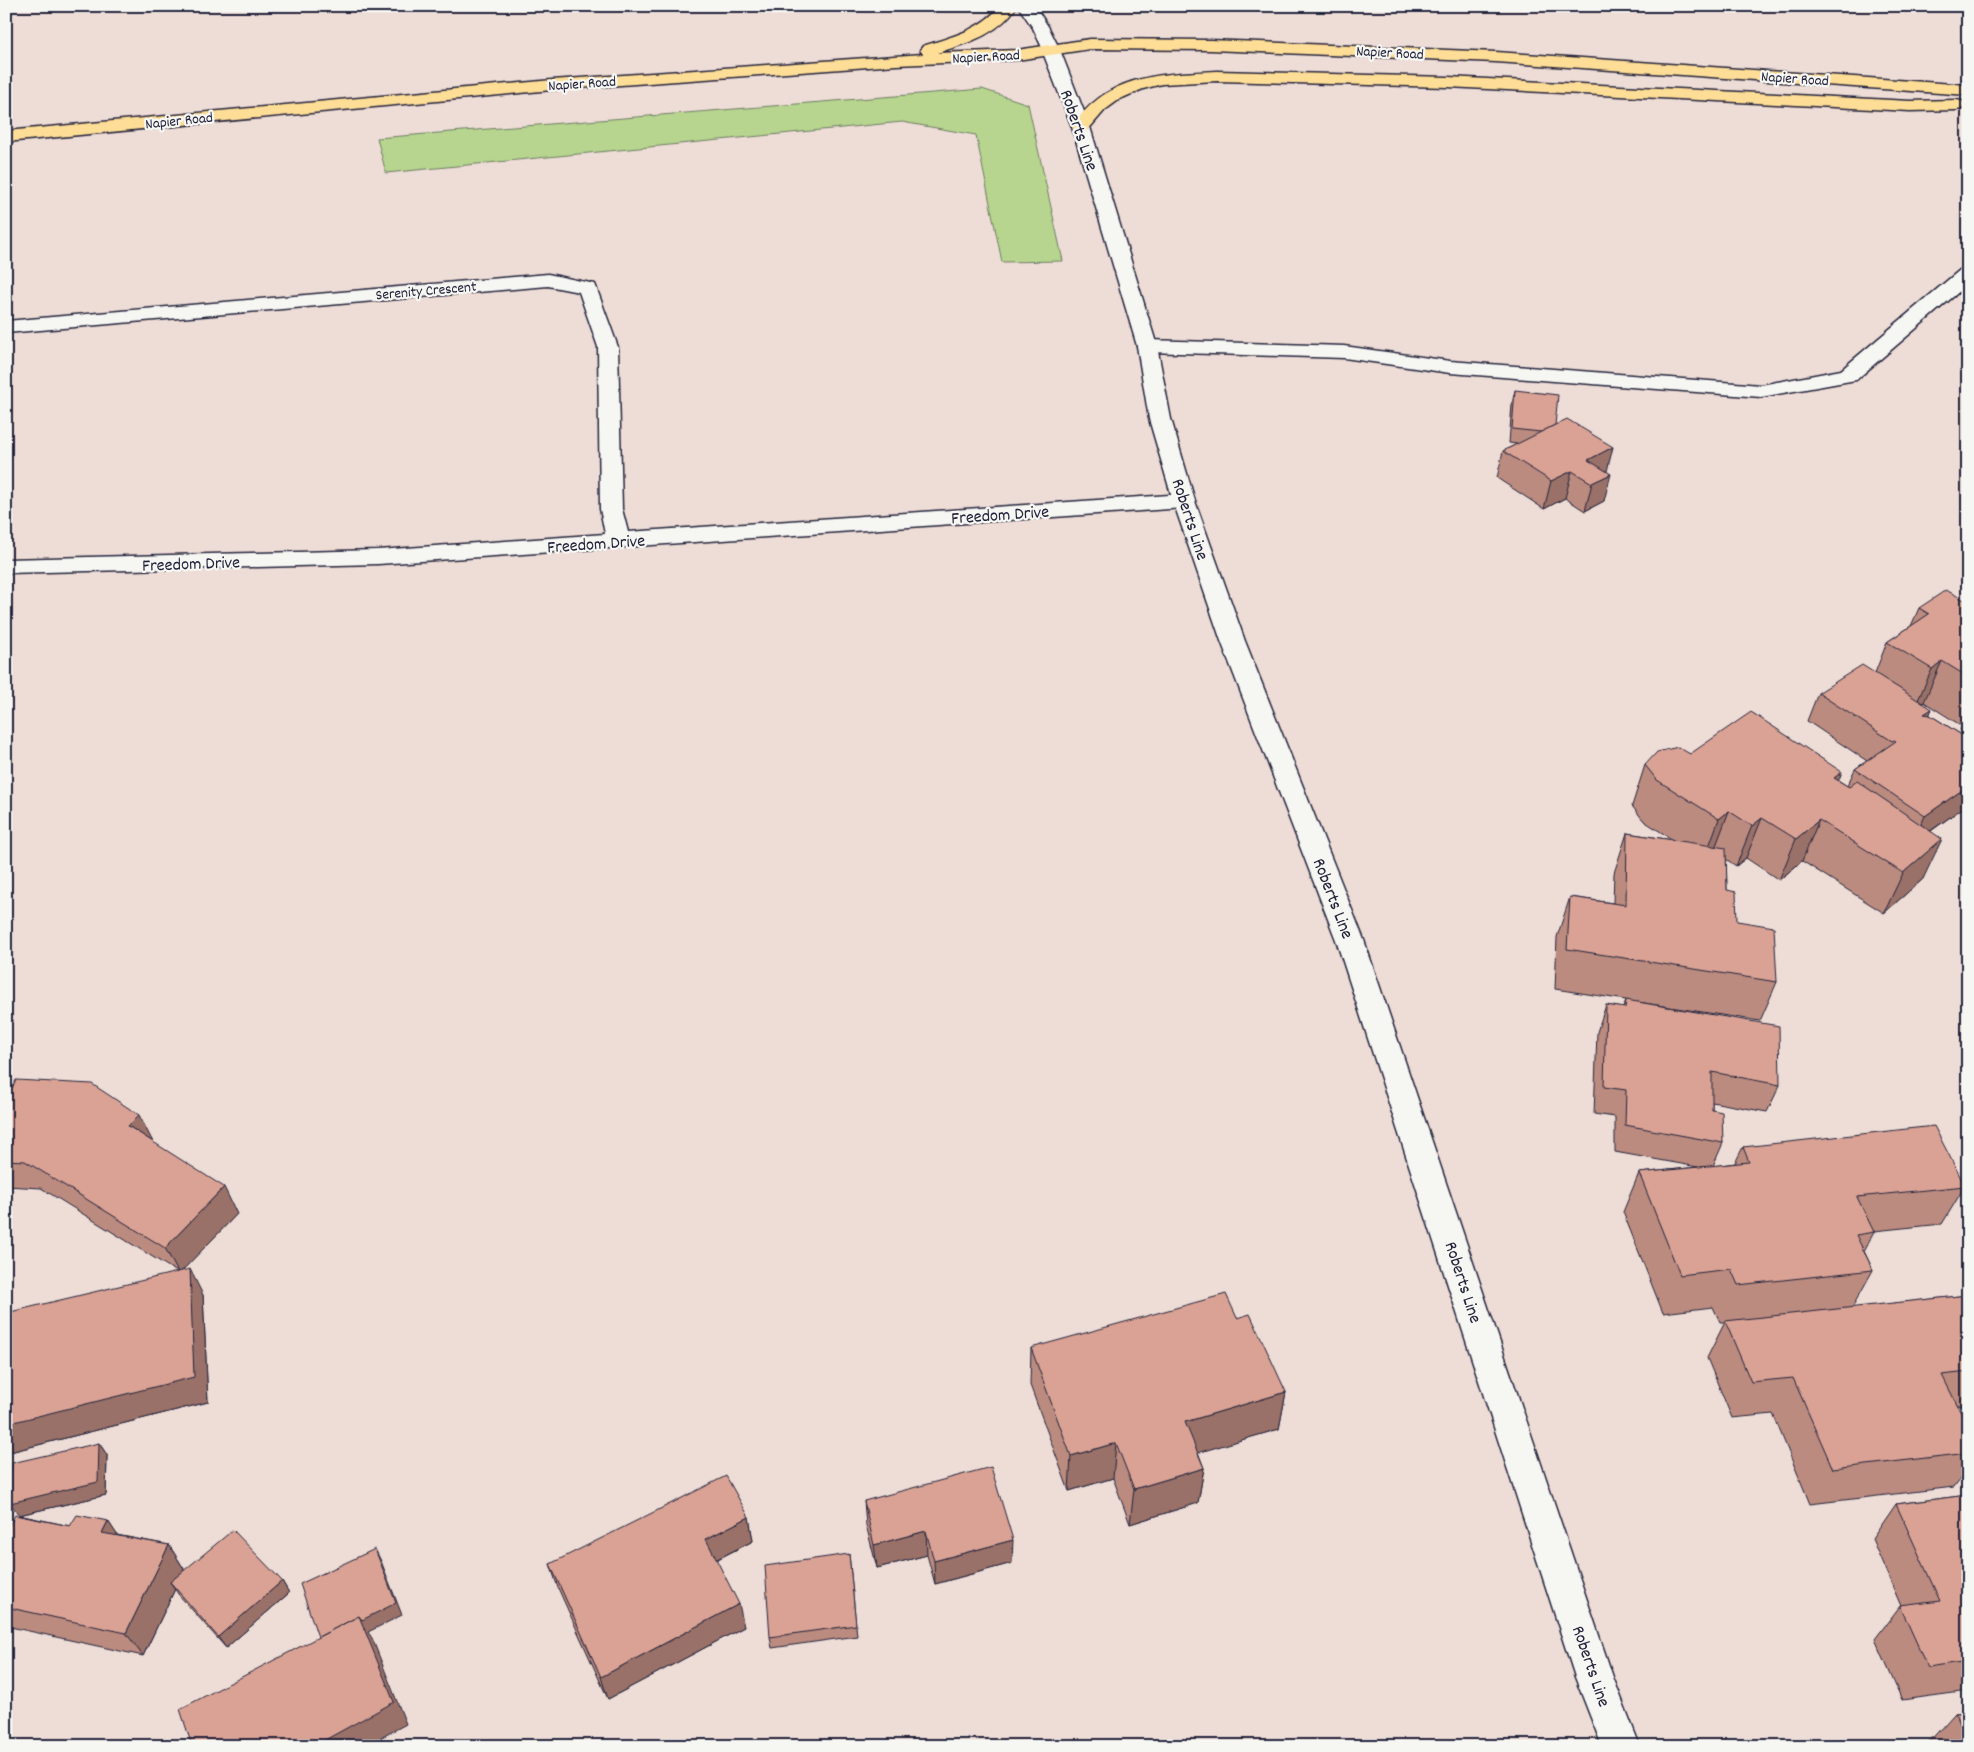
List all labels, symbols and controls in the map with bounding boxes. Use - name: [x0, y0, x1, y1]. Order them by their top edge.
- street label: Napier Road: [1355, 41, 1424, 67]
- street label: Napier Road: [952, 45, 1021, 71]
- street label: Napier Road: [1760, 67, 1829, 93]
- street label: Napier Road: [548, 72, 617, 98]
- street label: Roberts Line: [1052, 87, 1103, 175]
- street label: Napier Road: [144, 108, 214, 136]
- street label: Serenity Crescent: [375, 277, 478, 307]
- street label: Roberts Line: [1164, 476, 1214, 564]
- street label: Freedom Drive: [950, 501, 1050, 532]
- street label: Freedom Drive: [546, 530, 646, 561]
- street label: Freedom Drive: [142, 551, 241, 580]
- street label: Roberts Line: [1305, 855, 1358, 943]
- street label: Roberts Line: [1437, 1239, 1487, 1327]
- street label: Roberts Line: [1564, 1623, 1615, 1711]

